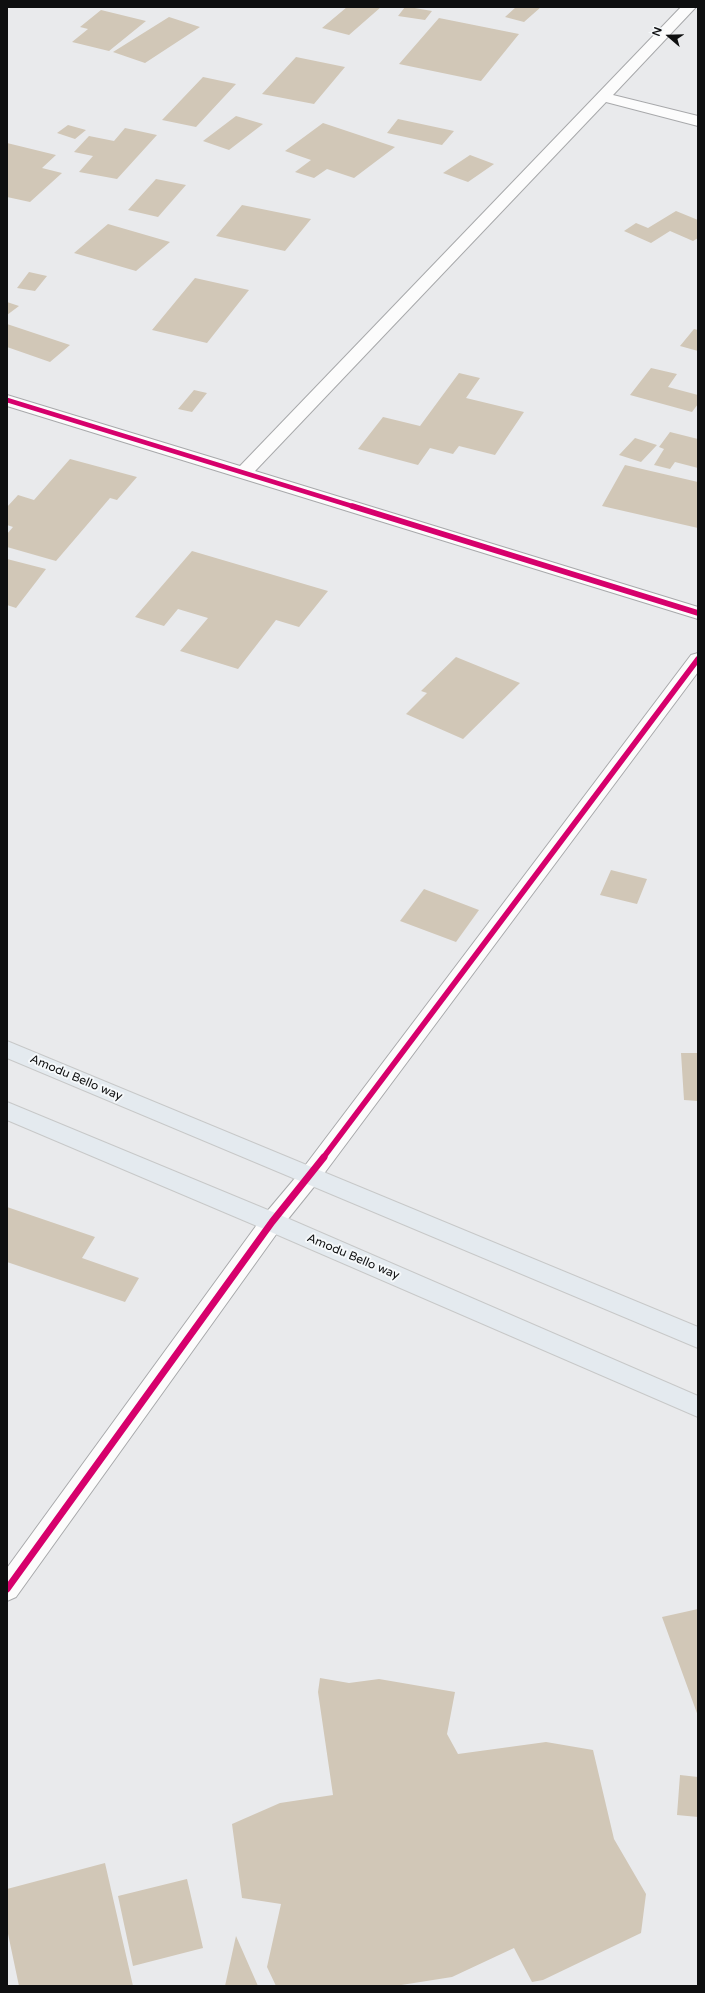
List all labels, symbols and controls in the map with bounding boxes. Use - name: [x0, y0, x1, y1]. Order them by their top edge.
- north arrow: [649, 16, 689, 56]
- text: N: [650, 25, 665, 38]
- street label: Amodu Bello way: [28, 1052, 124, 1104]
- street label: Amodu Bello way: [305, 1231, 401, 1283]

